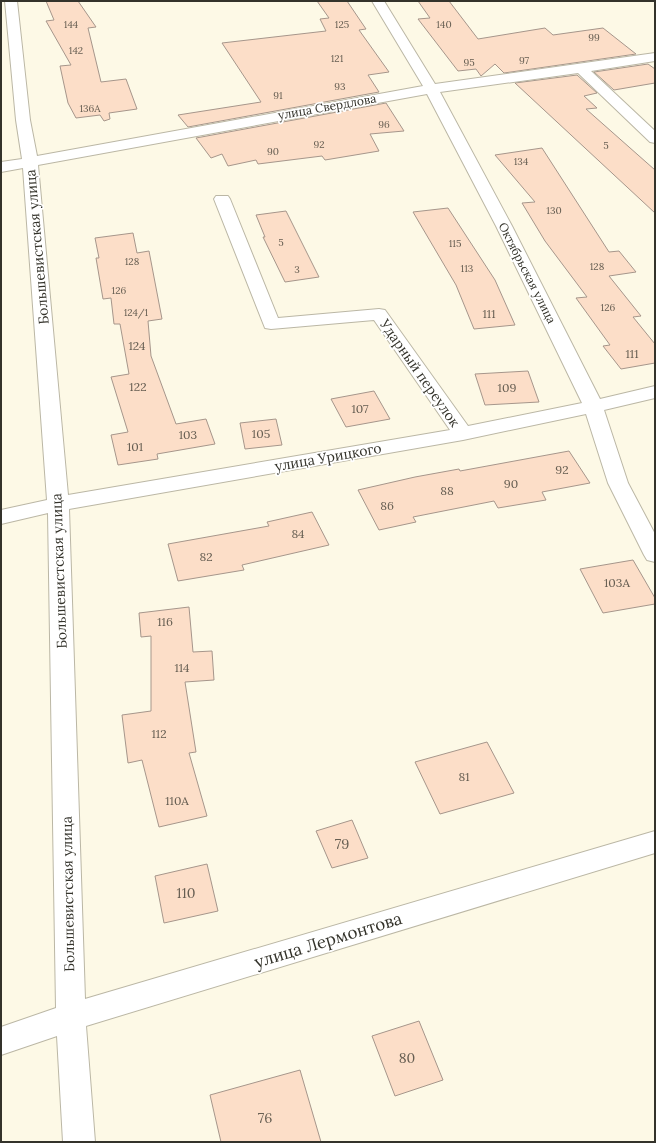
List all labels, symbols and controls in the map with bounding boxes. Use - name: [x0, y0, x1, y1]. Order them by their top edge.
- house number: 144: [64, 18, 79, 31]
- house number: 125: [335, 18, 349, 31]
- house number: 140: [436, 18, 452, 31]
- house number: 99: [588, 31, 600, 44]
- house number: 142: [69, 44, 83, 57]
- house number: 121: [331, 52, 344, 65]
- house number: 97: [519, 54, 529, 67]
- house number: 95: [463, 56, 475, 69]
- house number: 93: [334, 80, 346, 93]
- house number: 91: [273, 89, 283, 102]
- street label: улица Свердлова: [277, 90, 377, 123]
- house number: 136А: [79, 102, 101, 115]
- house number: 96: [378, 118, 390, 131]
- house number: 92: [313, 138, 325, 151]
- house number: 5: [603, 139, 609, 152]
- house number: 90: [267, 145, 279, 158]
- house number: 134: [514, 155, 529, 168]
- street label: Большевистская улица: [21, 169, 53, 325]
- house number: 130: [546, 204, 562, 217]
- street label: Октябрьская улица: [495, 220, 559, 326]
- house number: 5: [278, 236, 284, 249]
- house number: 115: [449, 237, 461, 250]
- house number: 128: [125, 255, 140, 268]
- house number: 128: [590, 260, 605, 273]
- house number: 113: [461, 262, 474, 275]
- house number: 3: [294, 263, 300, 276]
- house number: 126: [112, 284, 127, 297]
- house number: 126: [601, 301, 616, 314]
- house number: 124/1: [124, 306, 149, 319]
- house number: 111: [482, 306, 496, 321]
- street label: Ударный переулок: [376, 315, 464, 431]
- house number: 124: [128, 338, 146, 353]
- house number: 111: [625, 346, 639, 361]
- house number: 122: [129, 379, 147, 394]
- house number: 109: [498, 380, 516, 395]
- house number: 107: [351, 401, 369, 416]
- house number: 105: [252, 426, 270, 441]
- house number: 103: [179, 427, 198, 442]
- house number: 101: [127, 439, 143, 454]
- street label: улица Урицкого: [273, 439, 383, 475]
- house number: 92: [555, 462, 569, 477]
- house number: 90: [504, 476, 518, 491]
- house number: 88: [440, 483, 454, 498]
- street label: Большевистская улица: [47, 493, 71, 649]
- house number: 86: [380, 498, 394, 513]
- house number: 84: [291, 526, 305, 541]
- house number: 82: [199, 549, 213, 564]
- house number: 103А: [604, 575, 630, 590]
- house number: 116: [157, 614, 173, 629]
- house number: 114: [174, 660, 190, 675]
- house number: 112: [151, 726, 167, 741]
- house number: 81: [458, 769, 470, 784]
- house number: 110А: [165, 793, 189, 808]
- street label: Большевистская улица: [58, 816, 78, 972]
- house number: 79: [335, 835, 349, 853]
- house number: 110: [177, 884, 195, 902]
- street label: улица Лермонтова: [251, 907, 405, 973]
- house number: 80: [399, 1049, 415, 1067]
- house number: 76: [258, 1109, 272, 1127]

